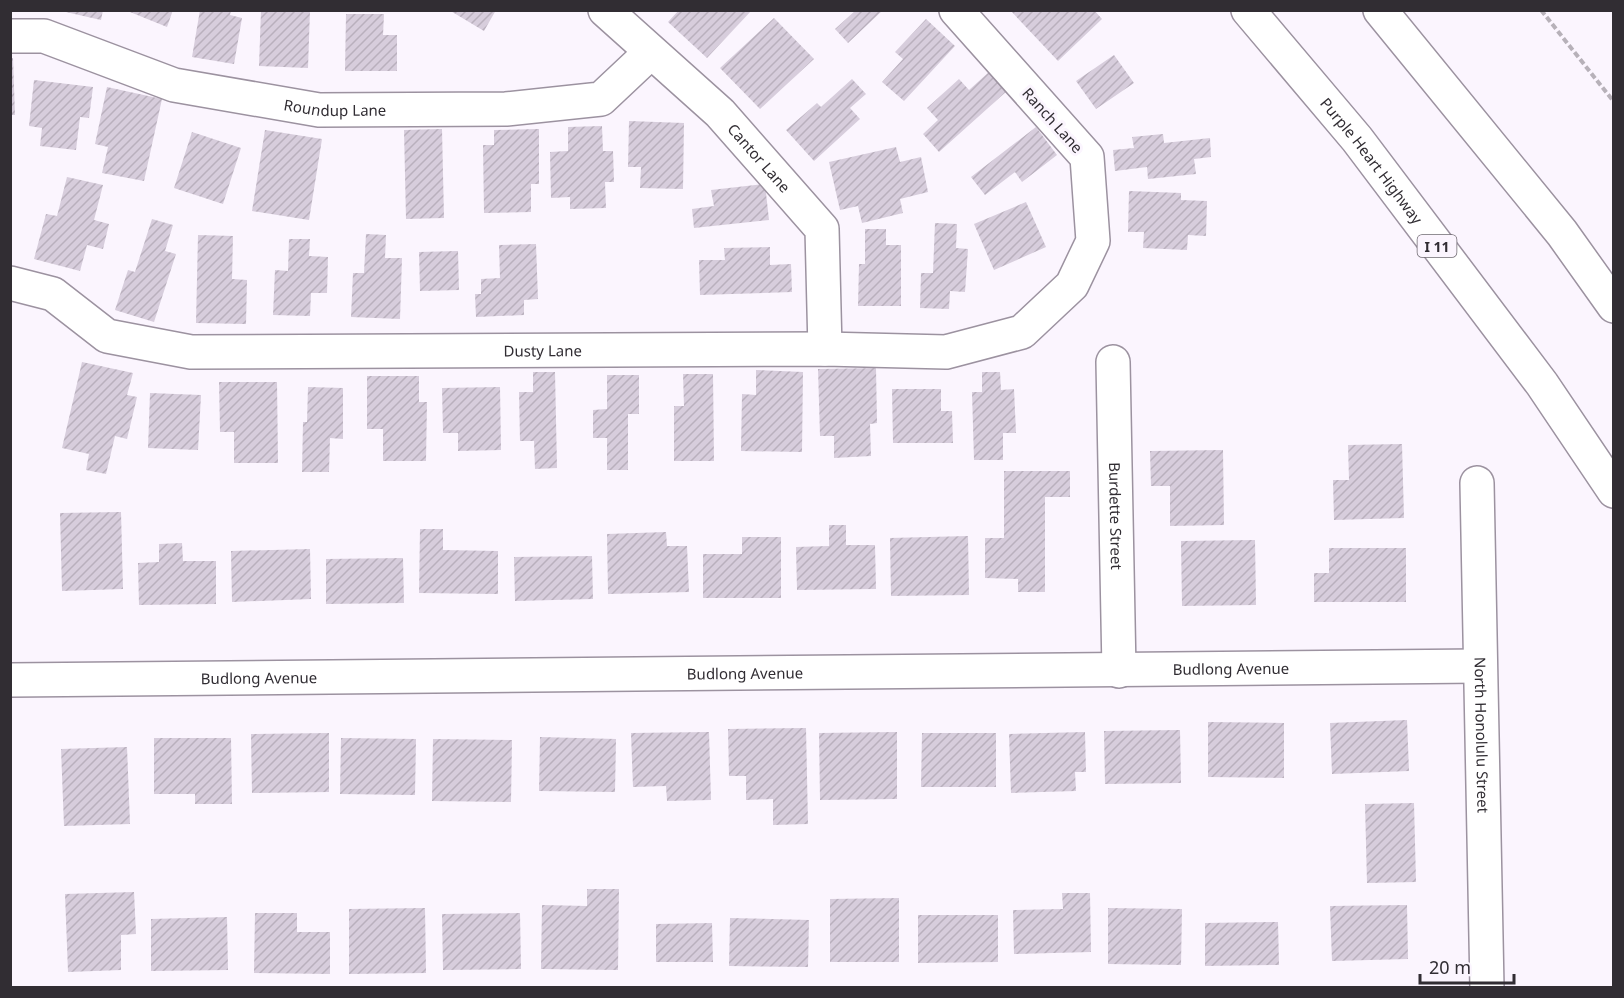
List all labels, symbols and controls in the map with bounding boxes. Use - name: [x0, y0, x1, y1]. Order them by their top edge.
- street label: Ranch Lane: [1018, 83, 1088, 157]
- street label: Purple Heart Highway: [1316, 93, 1428, 228]
- street label: Roundup Lane: [282, 94, 386, 120]
- street label: Cantor Lane: [724, 119, 795, 197]
- road number: I 11: [1418, 235, 1456, 257]
- street label: Dusty Lane: [503, 340, 582, 361]
- street label: Burdette Street: [1105, 462, 1127, 571]
- street label: North Honolulu Street: [1470, 657, 1494, 814]
- street label: Budlong Avenue: [1173, 658, 1289, 679]
- street label: Budlong Avenue: [687, 662, 803, 684]
- street label: Budlong Avenue: [201, 667, 317, 688]
- scale bar: [1420, 947, 1514, 985]
- text: 20 m: [1429, 955, 1471, 979]

